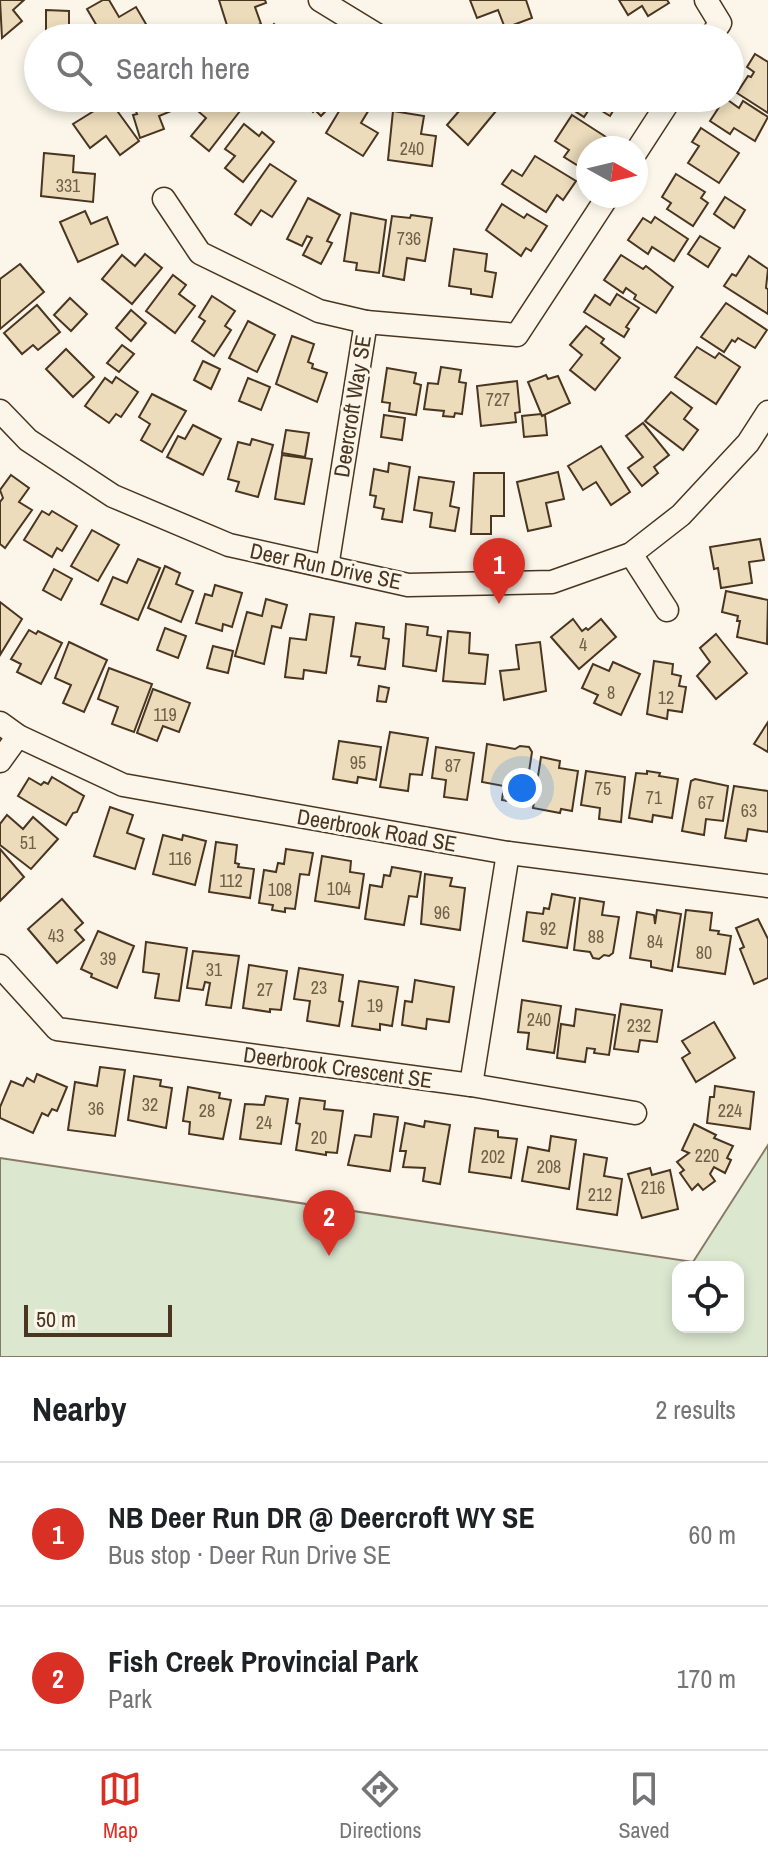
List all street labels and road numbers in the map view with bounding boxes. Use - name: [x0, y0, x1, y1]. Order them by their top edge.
- street label: Deercroft Way SE: [326, 333, 378, 479]
- street label: Deer Run Drive SE: [247, 535, 405, 597]
- street label: Deerbrook Road SE: [295, 801, 459, 859]
- street label: Deerbrook Crescent SE: [242, 1039, 434, 1095]

